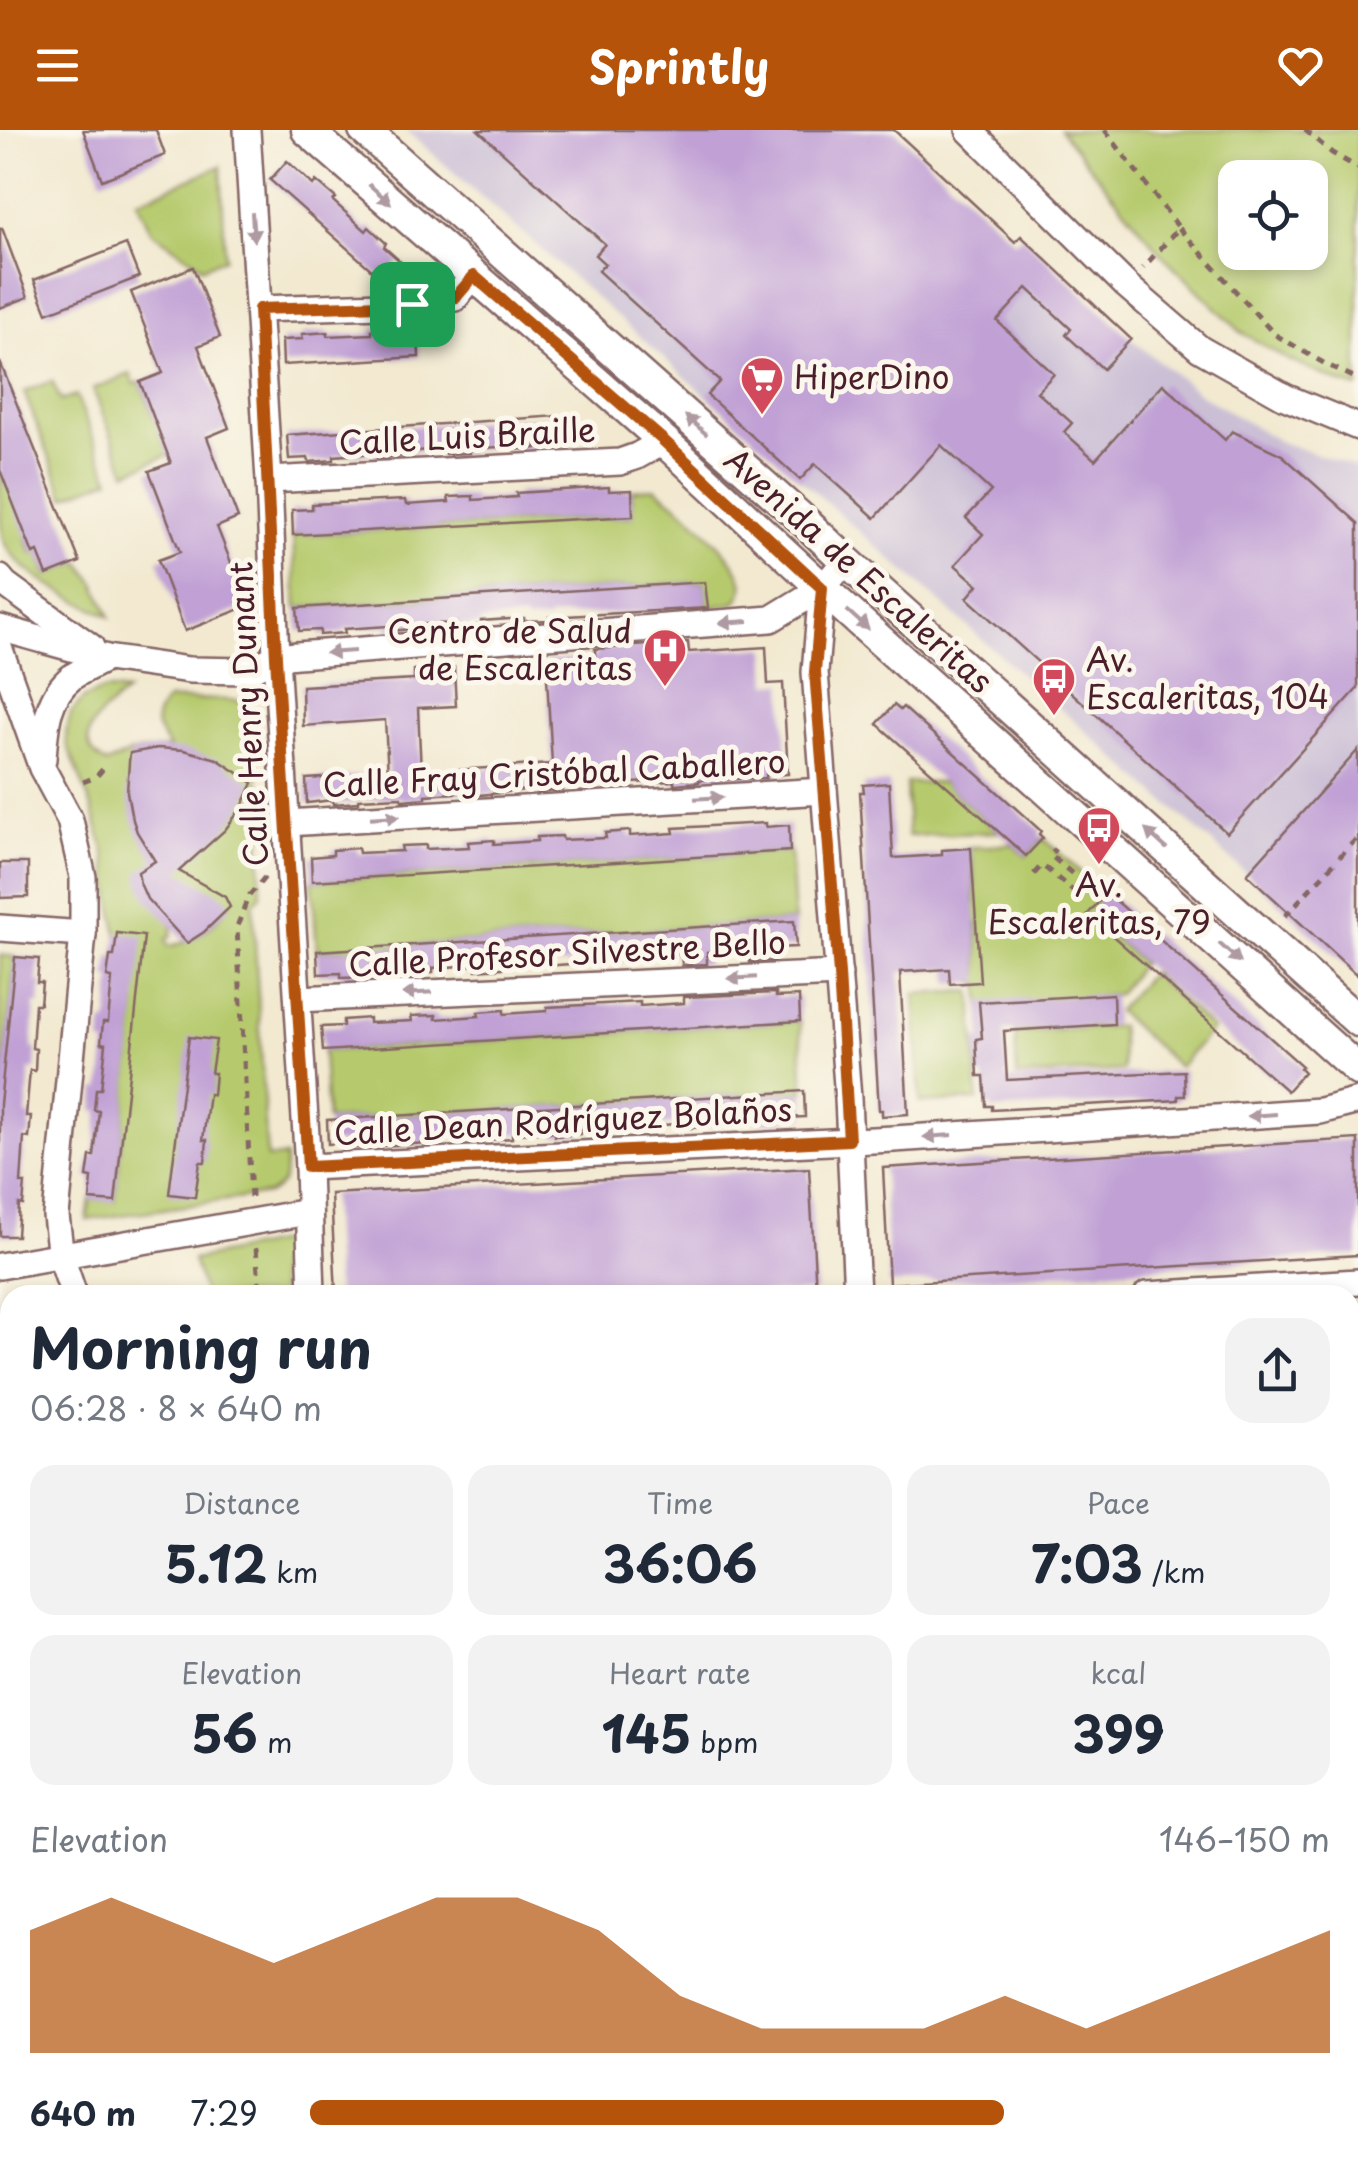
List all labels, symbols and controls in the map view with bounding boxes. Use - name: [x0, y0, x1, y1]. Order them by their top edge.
- text: Sprintly: [589, 31, 769, 99]
- icon: menu: [30, 38, 85, 93]
- icon: heart: [1273, 38, 1328, 93]
- map controls: [1218, 160, 1328, 270]
- button: locate: [1218, 160, 1328, 270]
- one-way arrow: [367, 183, 392, 205]
- one-way arrow: [245, 212, 261, 244]
- pin: [370, 262, 455, 347]
- icon: arrive: [385, 277, 440, 332]
- place label: HiperDino: [794, 352, 950, 400]
- supermarket icon: HiperDino: [739, 355, 785, 416]
- street label: Calle Luis Braille: [337, 404, 596, 466]
- one-way arrow: [684, 414, 709, 436]
- street label: Avenida de Escaleritas: [714, 436, 1004, 703]
- street label: Calle Henry Dunant: [215, 560, 279, 868]
- place label: Centro de Salud de Escaleritas: [387, 606, 632, 691]
- one-way arrow: [845, 608, 870, 630]
- one-way arrow: [718, 614, 749, 630]
- hospital icon: Centro de Salud de Escaleritas: [642, 627, 688, 688]
- place label: Av. Escaleritas, 104: [1086, 635, 1329, 720]
- one-way arrow: [324, 645, 356, 661]
- bus stop icon: Av. Escaleritas, 104: [1031, 656, 1077, 717]
- street label: Calle Fray Cristóbal Caballero: [321, 736, 786, 808]
- one-way arrow: [694, 790, 725, 806]
- bus stop icon: Av. Escaleritas, 79: [1076, 805, 1122, 866]
- one-way arrow: [369, 809, 401, 825]
- one-way arrow: [1144, 828, 1169, 850]
- place label: Av. Escaleritas, 79: [987, 860, 1211, 945]
- street label: Calle Profesor Silvestre Bello: [347, 917, 787, 987]
- one-way arrow: [1217, 942, 1242, 964]
- one-way arrow: [725, 970, 757, 986]
- one-way arrow: [401, 985, 433, 1001]
- street label: Calle Dean Rodríguez Bolaños: [333, 1084, 793, 1156]
- one-way arrow: [1245, 1107, 1277, 1123]
- one-way arrow: [921, 1128, 953, 1144]
- text: Morning run: [30, 1305, 372, 1388]
- button: share: [1225, 1318, 1330, 1423]
- text: 06:28 · 8 × 640 m: [30, 1384, 322, 1432]
- text: Distance: [183, 1481, 300, 1524]
- text: Time: [647, 1481, 713, 1524]
- text: Pace: [1087, 1481, 1150, 1524]
- text: 5.12: [165, 1524, 267, 1600]
- text: 36:06: [603, 1524, 757, 1600]
- text: 7:03: [1031, 1524, 1143, 1600]
- text: km: [267, 1550, 318, 1593]
- text: /km: [1143, 1550, 1206, 1593]
- text: Elevation: [181, 1651, 302, 1694]
- text: Heart rate: [609, 1651, 751, 1694]
- text: kcal: [1090, 1651, 1146, 1694]
- text: 56: [191, 1694, 258, 1770]
- text: 145: [601, 1694, 691, 1770]
- text: 399: [1072, 1694, 1165, 1770]
- text: m: [258, 1720, 292, 1763]
- text: bpm: [691, 1720, 759, 1763]
- text: Elevation: [30, 1815, 168, 1863]
- text: 146–150 m: [1159, 1815, 1330, 1863]
- text: 640 m: [30, 2089, 136, 2137]
- text: 7:29: [190, 2089, 258, 2137]

